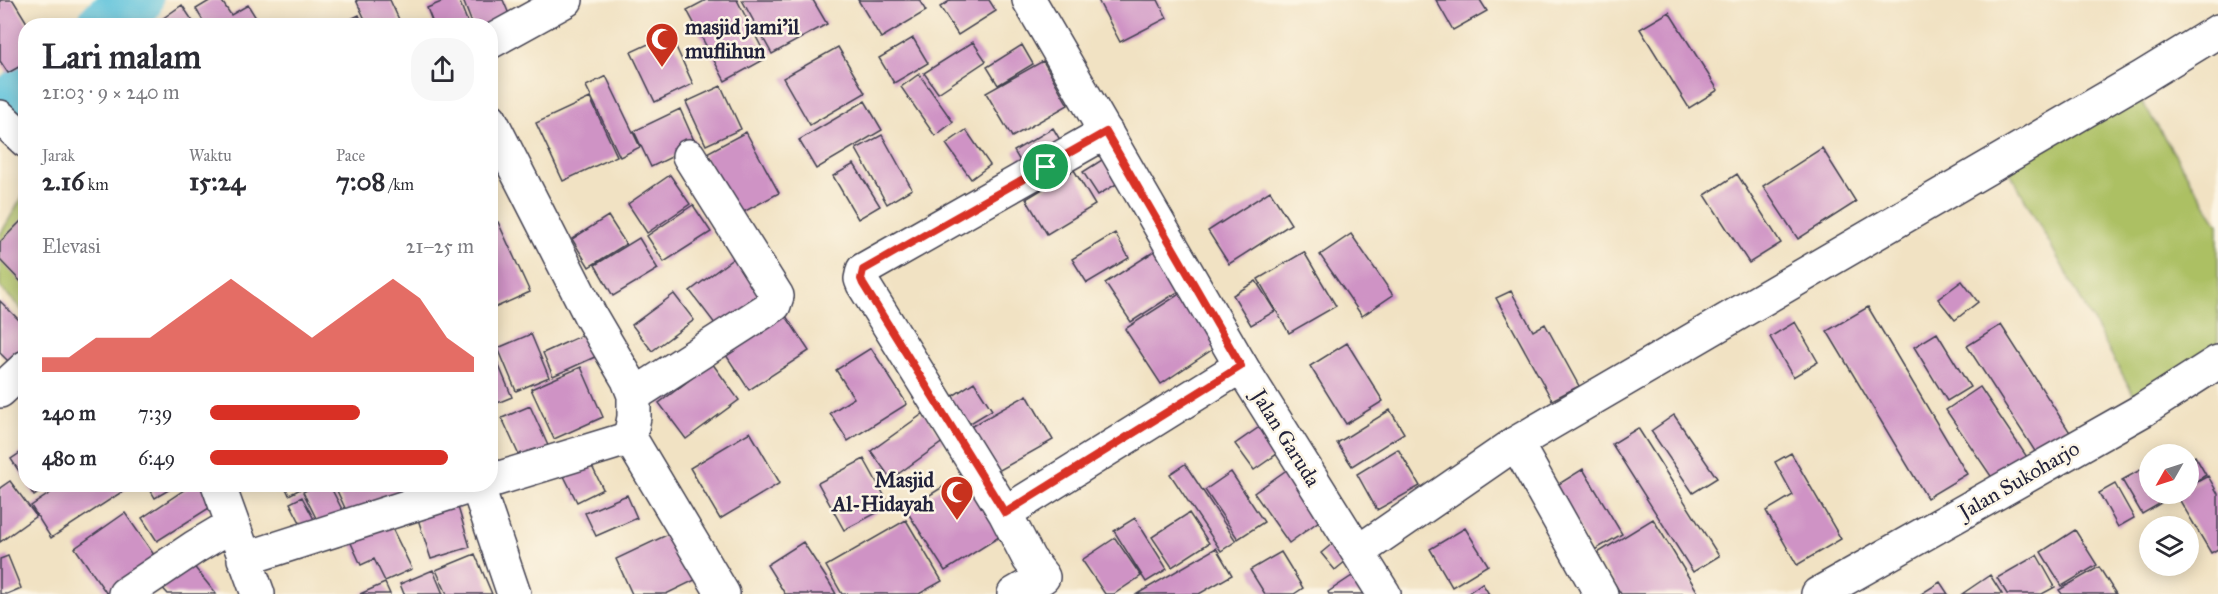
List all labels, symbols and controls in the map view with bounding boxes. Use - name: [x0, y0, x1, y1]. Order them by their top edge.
- place label: masjid jami'il muflihun: [684, 14, 800, 64]
- mosque icon: masjid jami'il muflihun: [644, 21, 680, 68]
- text: Lari malam: [42, 37, 201, 77]
- button: share: [411, 38, 474, 101]
- text: 21:03 · 9 × 240 m: [42, 80, 180, 104]
- pin: [1020, 141, 1071, 192]
- text: Jarak: [42, 146, 75, 165]
- text: Waktu: [189, 146, 232, 165]
- text: Pace: [336, 146, 365, 165]
- icon: arrive: [1029, 150, 1062, 183]
- text: 2.16: [42, 165, 84, 197]
- text: 15:24: [189, 165, 245, 197]
- text: 7:08: [336, 165, 385, 197]
- text: km: [84, 175, 109, 194]
- text: /km: [385, 175, 414, 194]
- text: Elevasi: [42, 234, 101, 258]
- text: 21–25 m: [406, 234, 474, 258]
- street label: Jalan Garuda: [1245, 383, 1326, 492]
- text: 240 m: [42, 401, 96, 425]
- text: 7:39: [138, 401, 172, 425]
- street label: Jalan Sukoharjo: [1952, 435, 2084, 526]
- north arrow: [2139, 444, 2199, 504]
- map controls: [2139, 444, 2199, 576]
- text: 480 m: [42, 446, 97, 470]
- text: 6:49: [138, 446, 175, 470]
- place label: Masjid Al-Hidayah: [830, 467, 934, 517]
- mosque icon: Masjid Al-Hidayah: [939, 474, 975, 521]
- button: layers: [2139, 516, 2199, 576]

